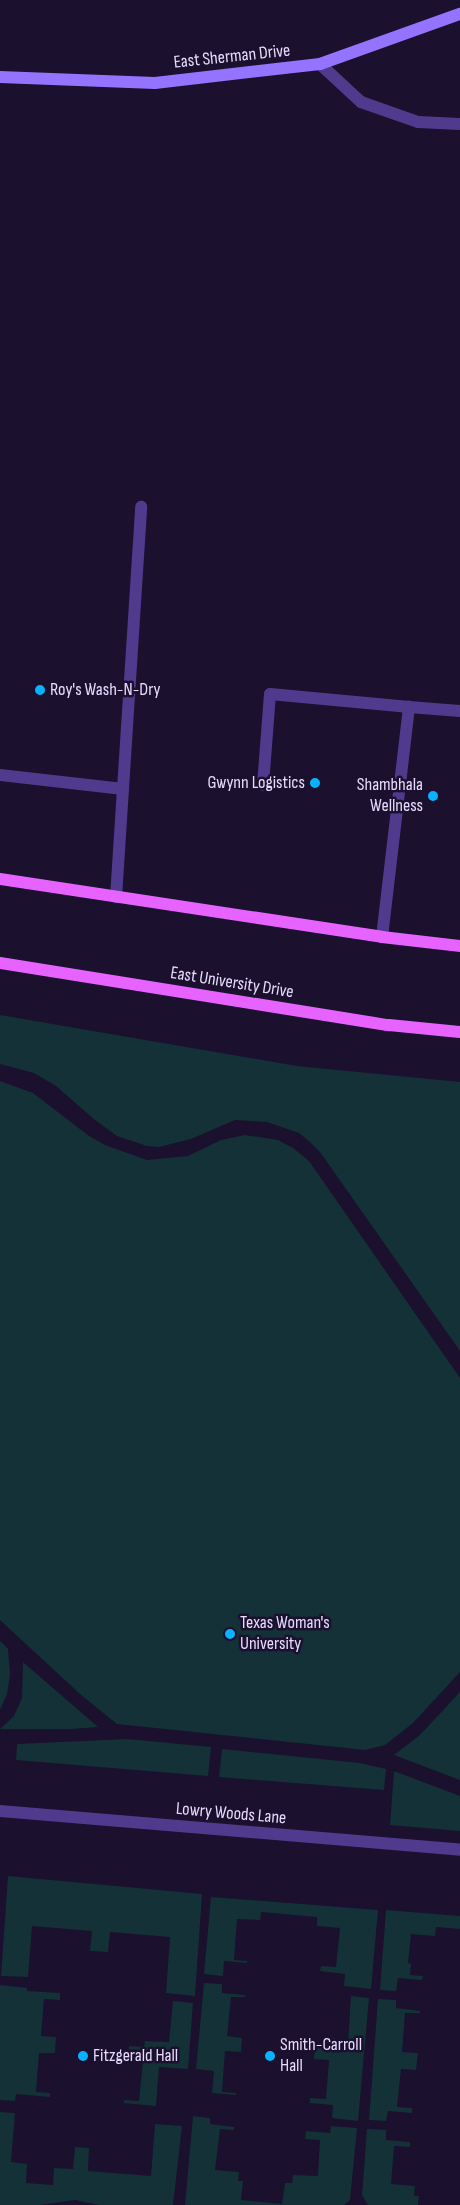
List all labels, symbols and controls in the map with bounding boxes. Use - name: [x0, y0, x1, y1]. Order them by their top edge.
- street label: East Sherman Drive: [173, 40, 291, 74]
- place label: Roy's Wash-N-Dry: [50, 679, 160, 701]
- marker: Roy's Wash-N-Dry: [34, 684, 46, 696]
- place label: Gwynn Logistics: [208, 772, 305, 794]
- place label: Shambhala Wellness: [357, 775, 423, 818]
- marker: Gwynn Logistics: [309, 777, 321, 789]
- marker: Shambhala Wellness: [427, 790, 439, 802]
- street label: East University Drive: [169, 963, 295, 1003]
- place label: Texas Woman's University: [240, 1613, 330, 1656]
- marker: Texas Woman's University: [224, 1628, 236, 1640]
- street label: Lowry Woods Lane: [175, 1798, 287, 1830]
- place label: Smith-Carroll Hall: [280, 2035, 362, 2078]
- place label: Fitzgerald Hall: [93, 2045, 178, 2067]
- marker: Fitzgerald Hall: [77, 2050, 89, 2062]
- marker: Smith-Carroll Hall: [264, 2050, 276, 2062]

